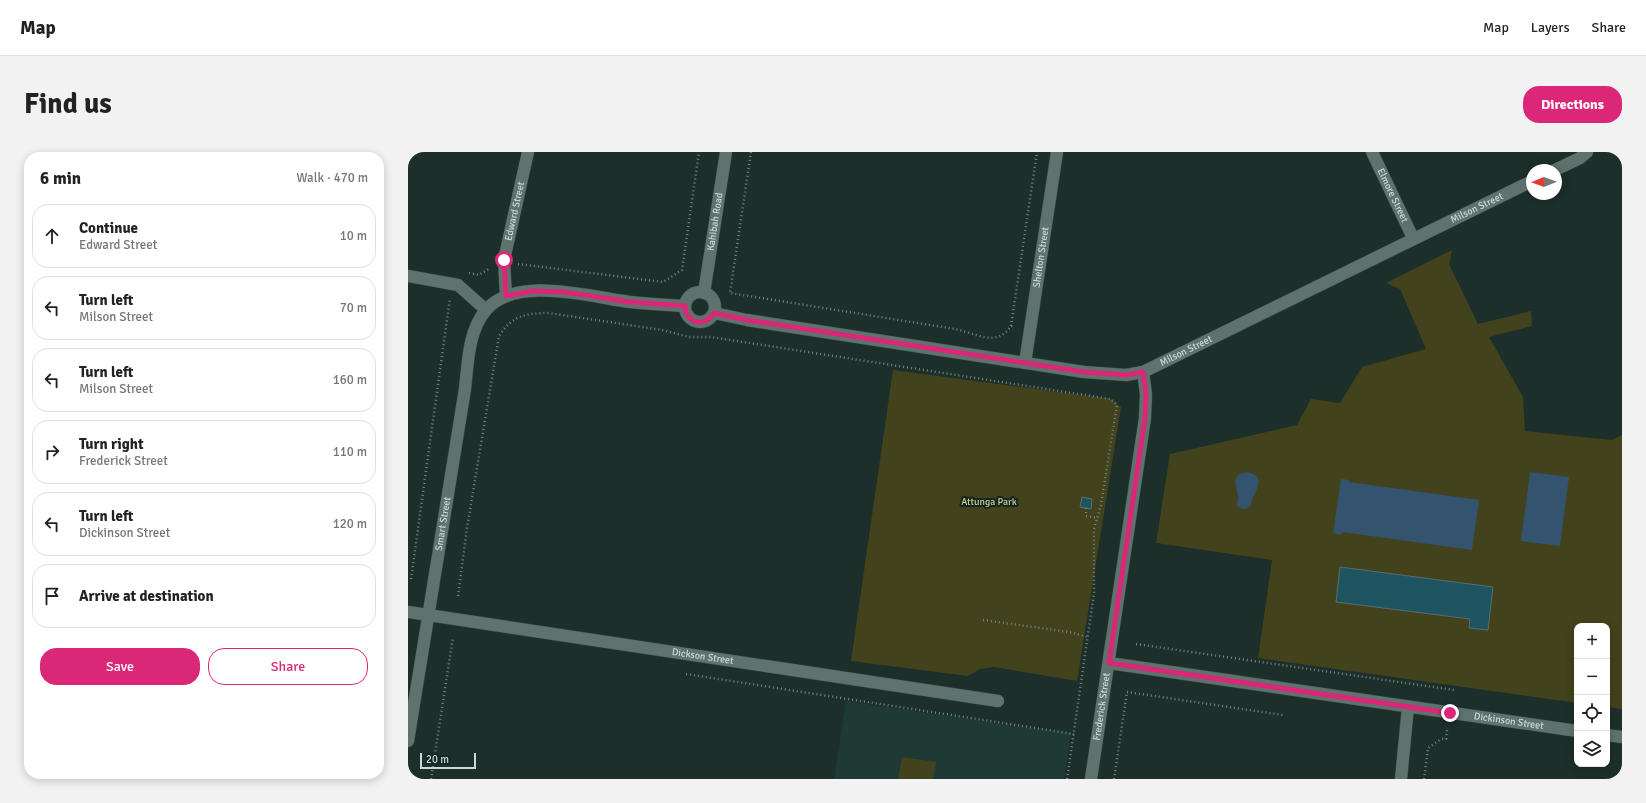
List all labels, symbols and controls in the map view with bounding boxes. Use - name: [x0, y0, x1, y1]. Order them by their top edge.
- text: Map: [20, 16, 56, 40]
- text: Map: [1483, 19, 1509, 36]
- text: Layers: [1531, 19, 1570, 36]
- text: Share: [1592, 19, 1626, 36]
- button: Directions: [1523, 86, 1622, 123]
- text: Find us: [24, 87, 112, 121]
- north arrow: [1526, 164, 1562, 200]
- street label: Elmore Street: [1375, 166, 1411, 225]
- text: 6 min: [40, 168, 81, 189]
- text: Walk · 470 m: [297, 170, 368, 186]
- street label: Edward Street: [502, 180, 527, 242]
- street label: Milson Street: [1449, 190, 1506, 226]
- street label: Kahibah Road: [705, 192, 726, 252]
- text: Continue: [79, 219, 138, 237]
- icon: ahead: [41, 225, 63, 247]
- street label: Shelton Street: [1031, 226, 1052, 288]
- text: 10 m: [340, 228, 367, 244]
- text: Edward Street: [79, 237, 157, 253]
- route start: [495, 251, 513, 269]
- text: Turn left: [79, 291, 133, 309]
- icon: left: [41, 297, 63, 319]
- text: 70 m: [340, 300, 367, 316]
- text: Milson Street: [79, 309, 153, 325]
- street label: Milson Street: [1158, 333, 1215, 369]
- text: Turn left: [79, 363, 133, 381]
- icon: left: [41, 369, 63, 391]
- text: 160 m: [333, 372, 367, 388]
- text: Milson Street: [79, 381, 153, 397]
- text: Turn right: [79, 435, 144, 453]
- icon: right: [41, 441, 63, 463]
- text: 110 m: [333, 444, 367, 460]
- text: Frederick Street: [79, 453, 168, 469]
- street label: Smart Street: [433, 496, 454, 552]
- park label: Attunga Park: [961, 496, 1017, 508]
- text: Turn left: [79, 507, 133, 525]
- icon: left: [41, 513, 63, 535]
- text: 120 m: [333, 516, 367, 532]
- text: Dickinson Street: [79, 525, 170, 541]
- icon: arrive: [41, 585, 63, 607]
- text: Arrive at destination: [79, 587, 214, 605]
- map controls: [1574, 623, 1610, 767]
- button: +: [1574, 623, 1610, 659]
- street label: Dickson Street: [671, 646, 735, 667]
- button: Save: [40, 648, 200, 685]
- button: Share: [208, 648, 368, 685]
- button: −: [1574, 659, 1610, 695]
- street label: Frederick Street: [1091, 672, 1113, 742]
- button: locate: [1574, 695, 1610, 731]
- route end: [1441, 704, 1459, 722]
- street label: Dickinson Street: [1473, 710, 1545, 732]
- button: layers: [1574, 731, 1610, 767]
- scale bar: [420, 751, 476, 770]
- text: 20 m: [426, 753, 449, 766]

